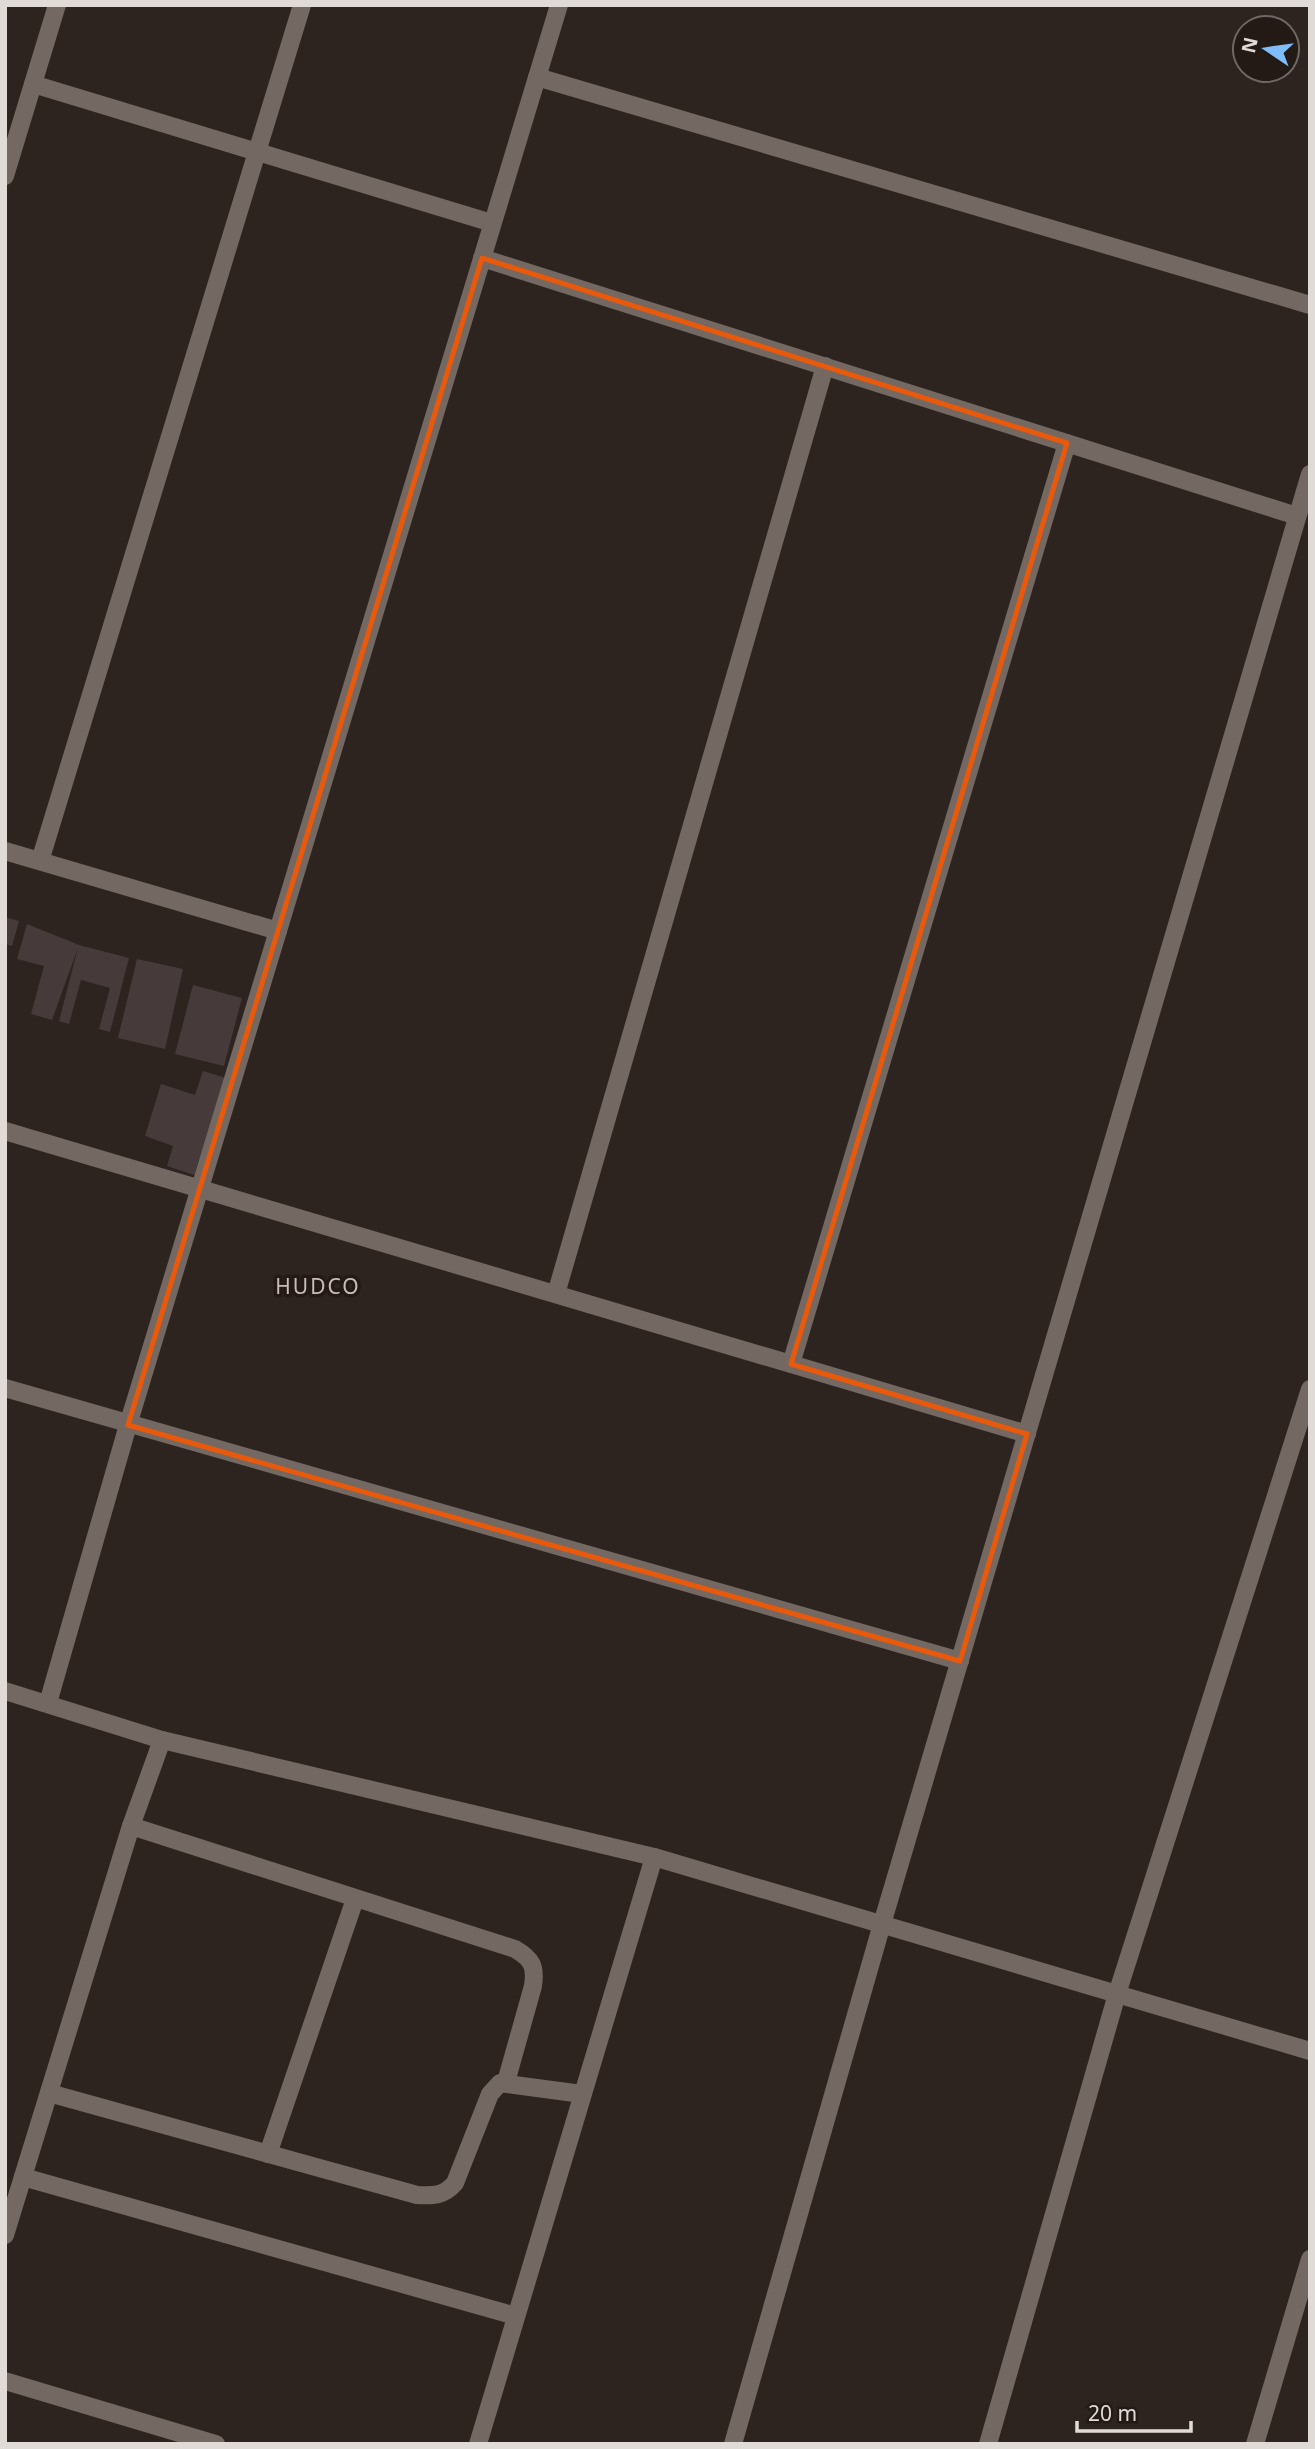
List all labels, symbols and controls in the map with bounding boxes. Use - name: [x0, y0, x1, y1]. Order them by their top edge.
- north arrow: [1231, 14, 1301, 84]
- text: N: [1235, 35, 1264, 56]
- district label: HUDCO: [275, 1272, 361, 1300]
- scale bar: [1077, 2390, 1191, 2434]
- text: 20 m: [1088, 2399, 1137, 2427]

